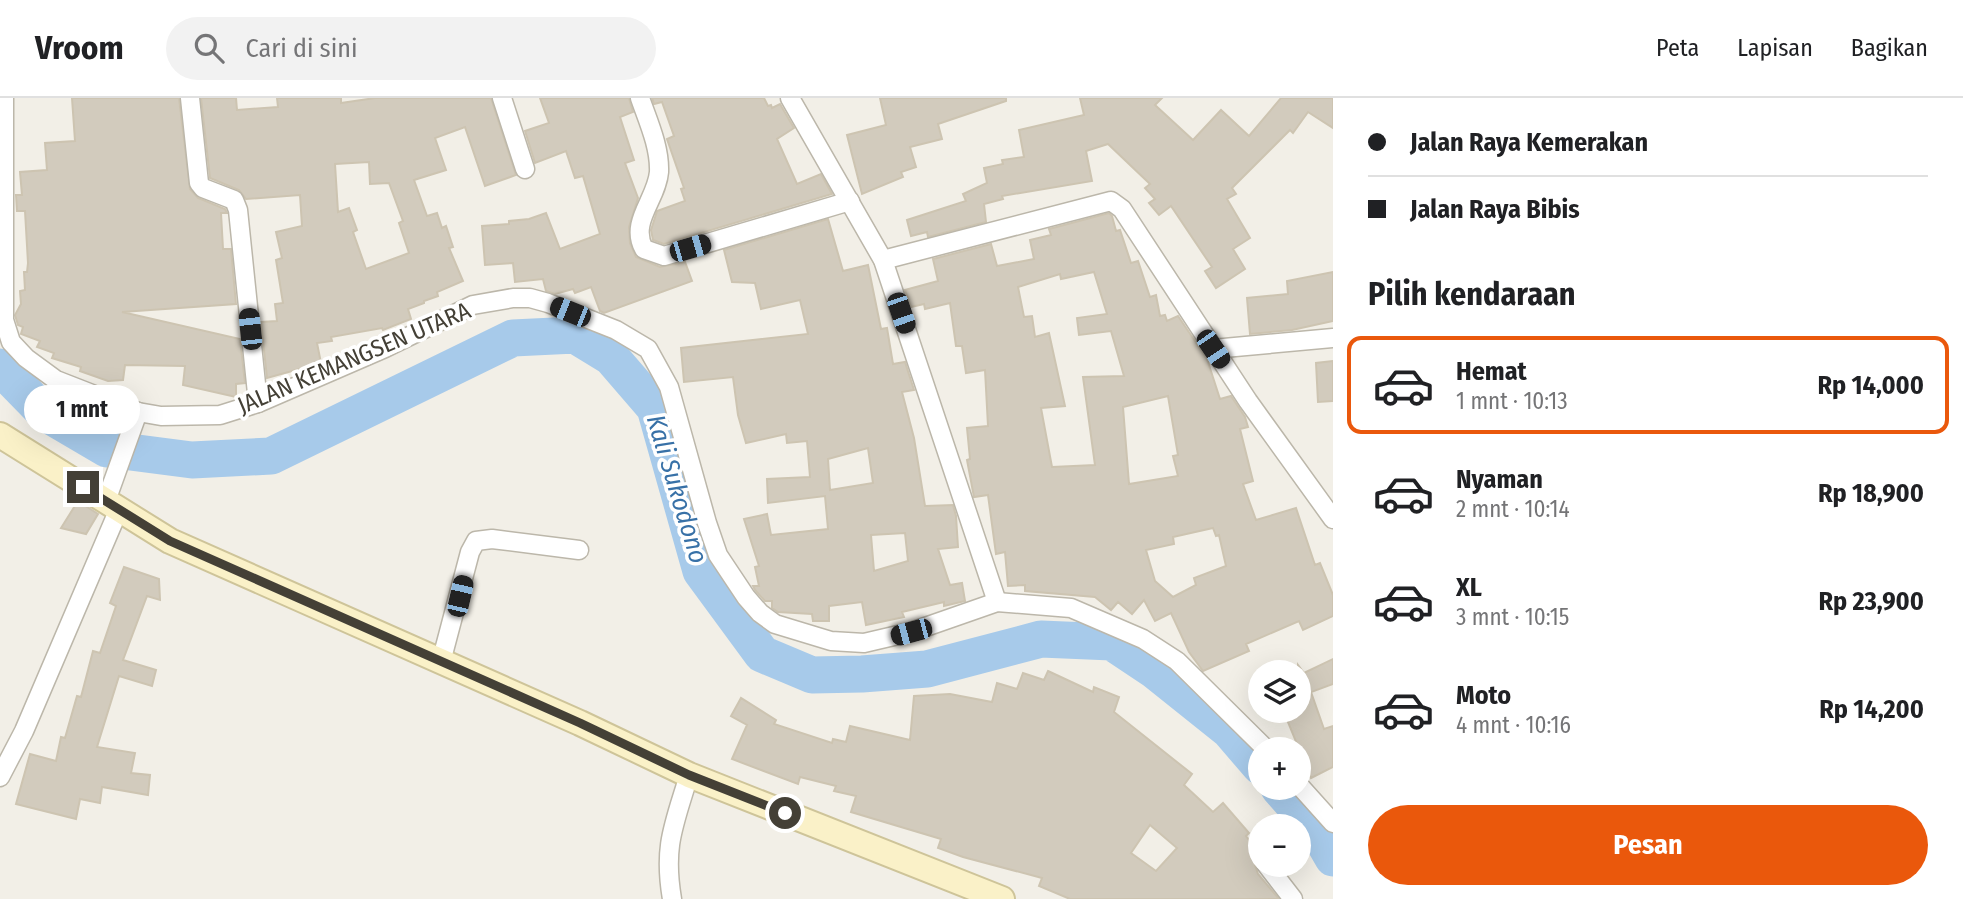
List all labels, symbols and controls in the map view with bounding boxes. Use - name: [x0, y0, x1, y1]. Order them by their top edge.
- search box: [166, 17, 656, 80]
- text: Vroom: [35, 28, 124, 68]
- icon: search: [190, 29, 228, 67]
- text: Cari di sini: [246, 33, 358, 64]
- text: Peta: [1656, 34, 1699, 62]
- text: Lapisan: [1737, 34, 1813, 62]
- text: Bagikan: [1851, 34, 1928, 62]
- text: Jalan Raya Kemerakan: [1410, 127, 1648, 158]
- text: Jalan Raya Bibis: [1410, 194, 1580, 225]
- car: [667, 232, 714, 264]
- text: Pilih kendaraan: [1368, 275, 1576, 313]
- car: [885, 290, 918, 336]
- car: [547, 294, 594, 330]
- street label: JALAN KEMANGSEN UTARA: [233, 296, 475, 420]
- car: [238, 307, 263, 351]
- car: [1193, 326, 1234, 372]
- icon: car: [1372, 354, 1435, 417]
- text: Hemat: [1456, 356, 1527, 387]
- text: Rp 14,000: [1817, 370, 1924, 401]
- callout: 1 mnt: [25, 386, 141, 434]
- text: 1 mnt · 10:13: [1456, 387, 1568, 415]
- text: 1 mnt: [56, 395, 108, 423]
- water label: Kali Sukodono: [640, 411, 714, 567]
- icon: car: [1372, 462, 1435, 525]
- text: Nyaman: [1456, 464, 1543, 495]
- route end: [67, 471, 99, 503]
- text: Rp 18,900: [1818, 478, 1924, 509]
- text: 2 mnt · 10:14: [1456, 495, 1570, 523]
- icon: car: [1372, 570, 1435, 633]
- text: XL: [1456, 572, 1482, 603]
- car: [446, 573, 475, 619]
- text: Rp 23,900: [1818, 586, 1924, 617]
- text: 3 mnt · 10:15: [1456, 603, 1569, 631]
- car: [888, 616, 935, 648]
- map controls: [1248, 660, 1311, 877]
- button: layers: [1248, 660, 1311, 723]
- icon: car: [1372, 678, 1435, 741]
- text: Moto: [1456, 680, 1511, 711]
- text: Rp 14,200: [1819, 694, 1924, 725]
- text: 4 mnt · 10:16: [1456, 711, 1571, 739]
- button: +: [1248, 737, 1311, 800]
- route start: [769, 797, 801, 829]
- button: Pesan: [1368, 805, 1928, 885]
- button: −: [1248, 814, 1311, 877]

